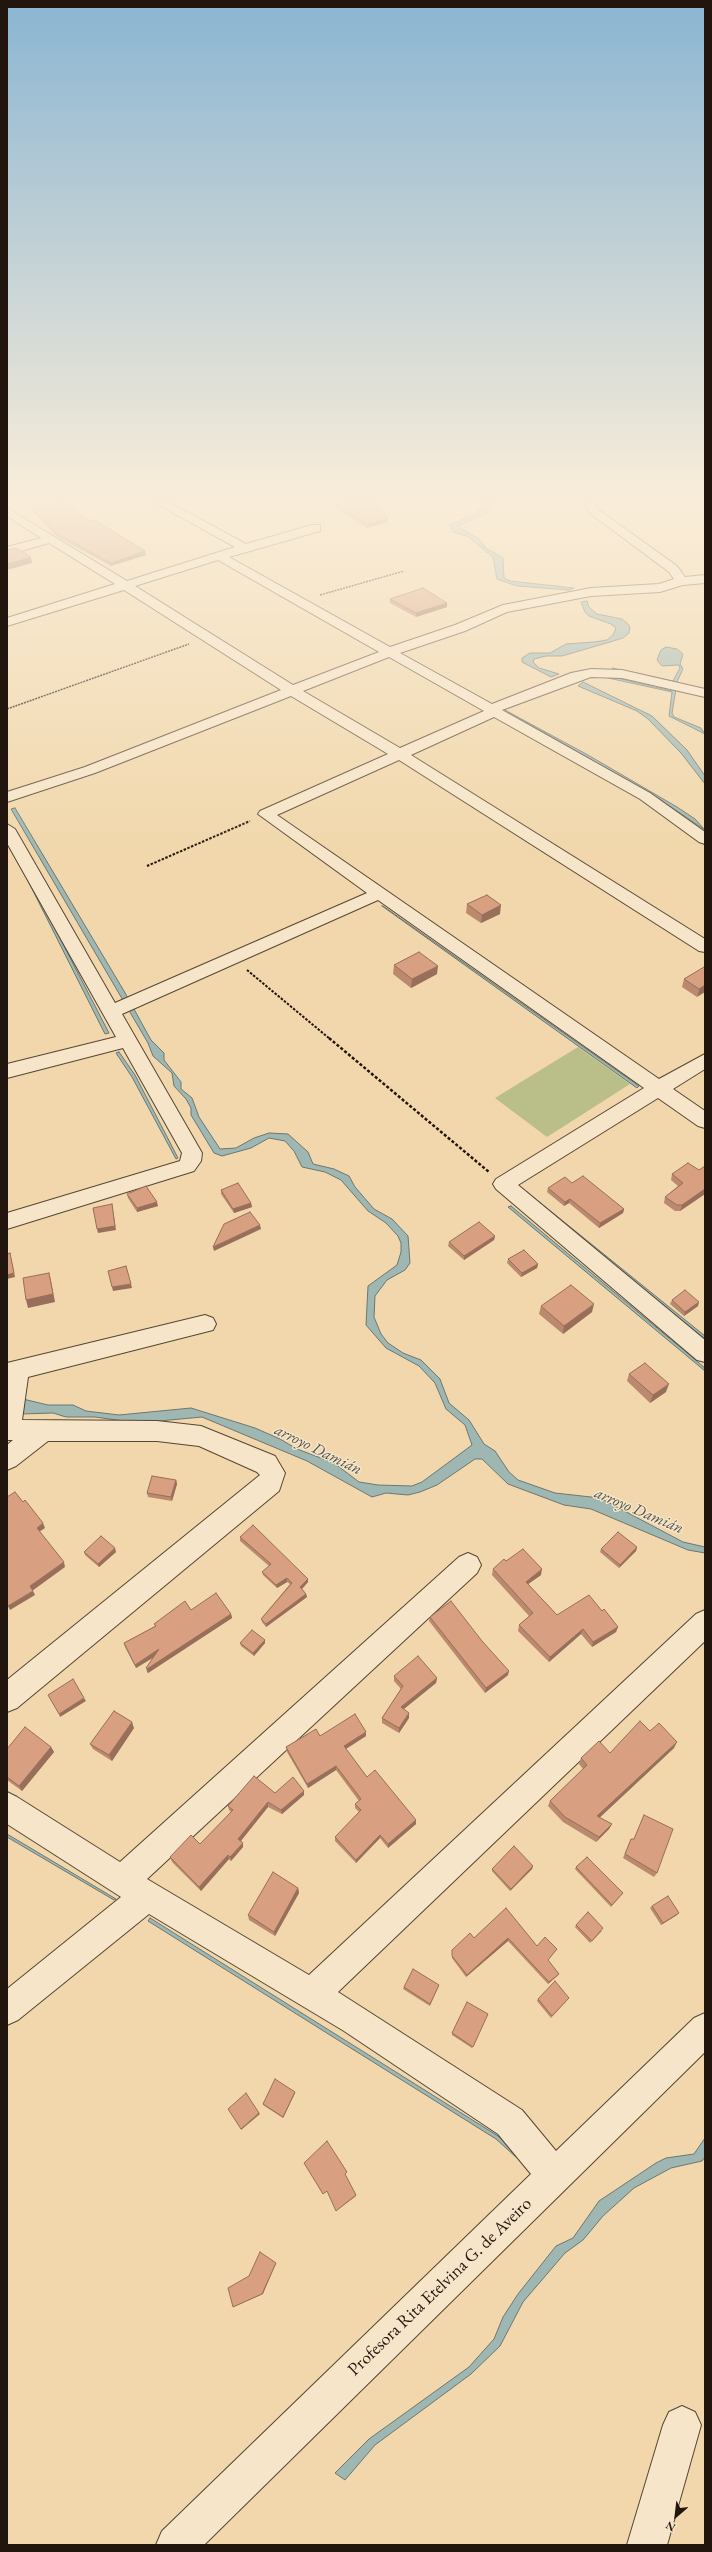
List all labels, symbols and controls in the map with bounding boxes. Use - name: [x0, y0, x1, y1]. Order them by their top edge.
- water label: arroyo Damián: [271, 1421, 365, 1479]
- water label: arroyo Damián: [592, 1484, 686, 1538]
- street label: Profesora Rita Etelvina G. de Aveiro: [344, 2193, 536, 2381]
- north arrow: [656, 2496, 696, 2536]
- text: N: [663, 2518, 678, 2535]

